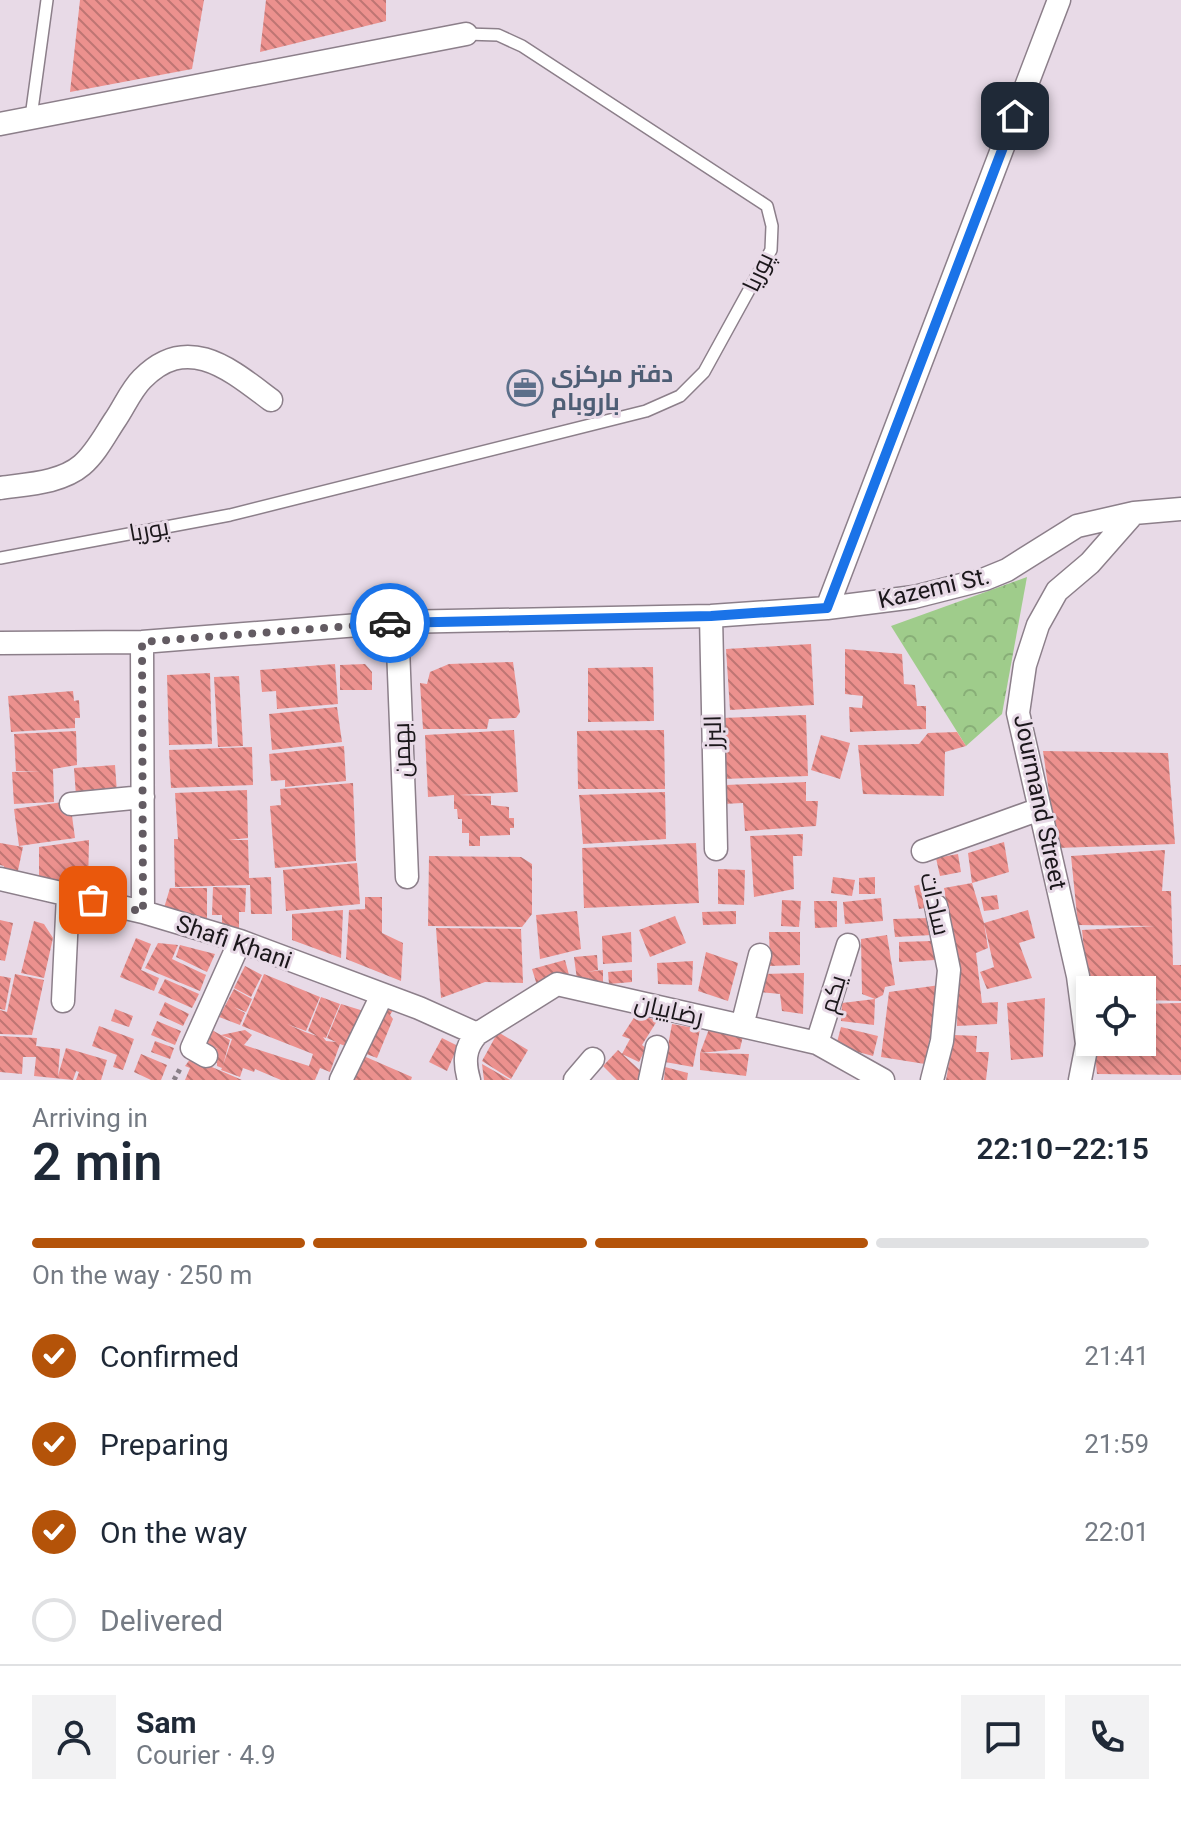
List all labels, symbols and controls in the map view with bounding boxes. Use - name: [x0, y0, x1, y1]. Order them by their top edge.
- pin: [981, 82, 1049, 150]
- icon: home: [993, 94, 1037, 138]
- street label: پوریا: [737, 247, 781, 297]
- place label: دفتر مرکزی باروبام: [551, 360, 673, 418]
- office icon: دفتر مرکزی باروبام: [506, 369, 544, 407]
- street label: پوریا: [127, 513, 172, 549]
- street label: Kazemi St.: [875, 562, 993, 614]
- courier: [350, 583, 430, 663]
- icon: car: [368, 601, 412, 645]
- street label: Jourmand Street: [1008, 712, 1072, 892]
- street label: البرز: [699, 715, 727, 751]
- street label: بهمن: [387, 722, 417, 778]
- pin: [59, 866, 127, 934]
- street label: سادات: [914, 870, 956, 938]
- icon: bag: [71, 878, 115, 922]
- street label: Shafi Khani: [173, 909, 295, 975]
- street label: یکم: [814, 971, 854, 1017]
- map controls: [1076, 976, 1156, 1056]
- button: locate: [1076, 976, 1156, 1056]
- street label: رضاییان: [632, 989, 706, 1031]
- text: Arriving in: [32, 1103, 148, 1133]
- text: 22:10–22:15: [976, 1131, 1149, 1166]
- text: 2 min: [32, 1132, 162, 1193]
- text: On the way · 250 m: [32, 1260, 252, 1290]
- icon: check: [32, 1334, 76, 1378]
- text: Confirmed: [100, 1339, 239, 1374]
- text: 21:41: [1084, 1341, 1149, 1371]
- icon: check: [32, 1422, 76, 1466]
- text: Preparing: [100, 1427, 229, 1462]
- text: 21:59: [1084, 1429, 1149, 1459]
- icon: check: [32, 1510, 76, 1554]
- text: On the way: [100, 1515, 247, 1550]
- text: 22:01: [1084, 1517, 1149, 1547]
- text: Delivered: [100, 1603, 223, 1638]
- button: person: [32, 1695, 116, 1779]
- button: chat: [961, 1695, 1045, 1779]
- button: phone: [1065, 1695, 1149, 1779]
- text: Sam: [136, 1705, 197, 1740]
- text: Courier · 4.9: [136, 1740, 276, 1770]

